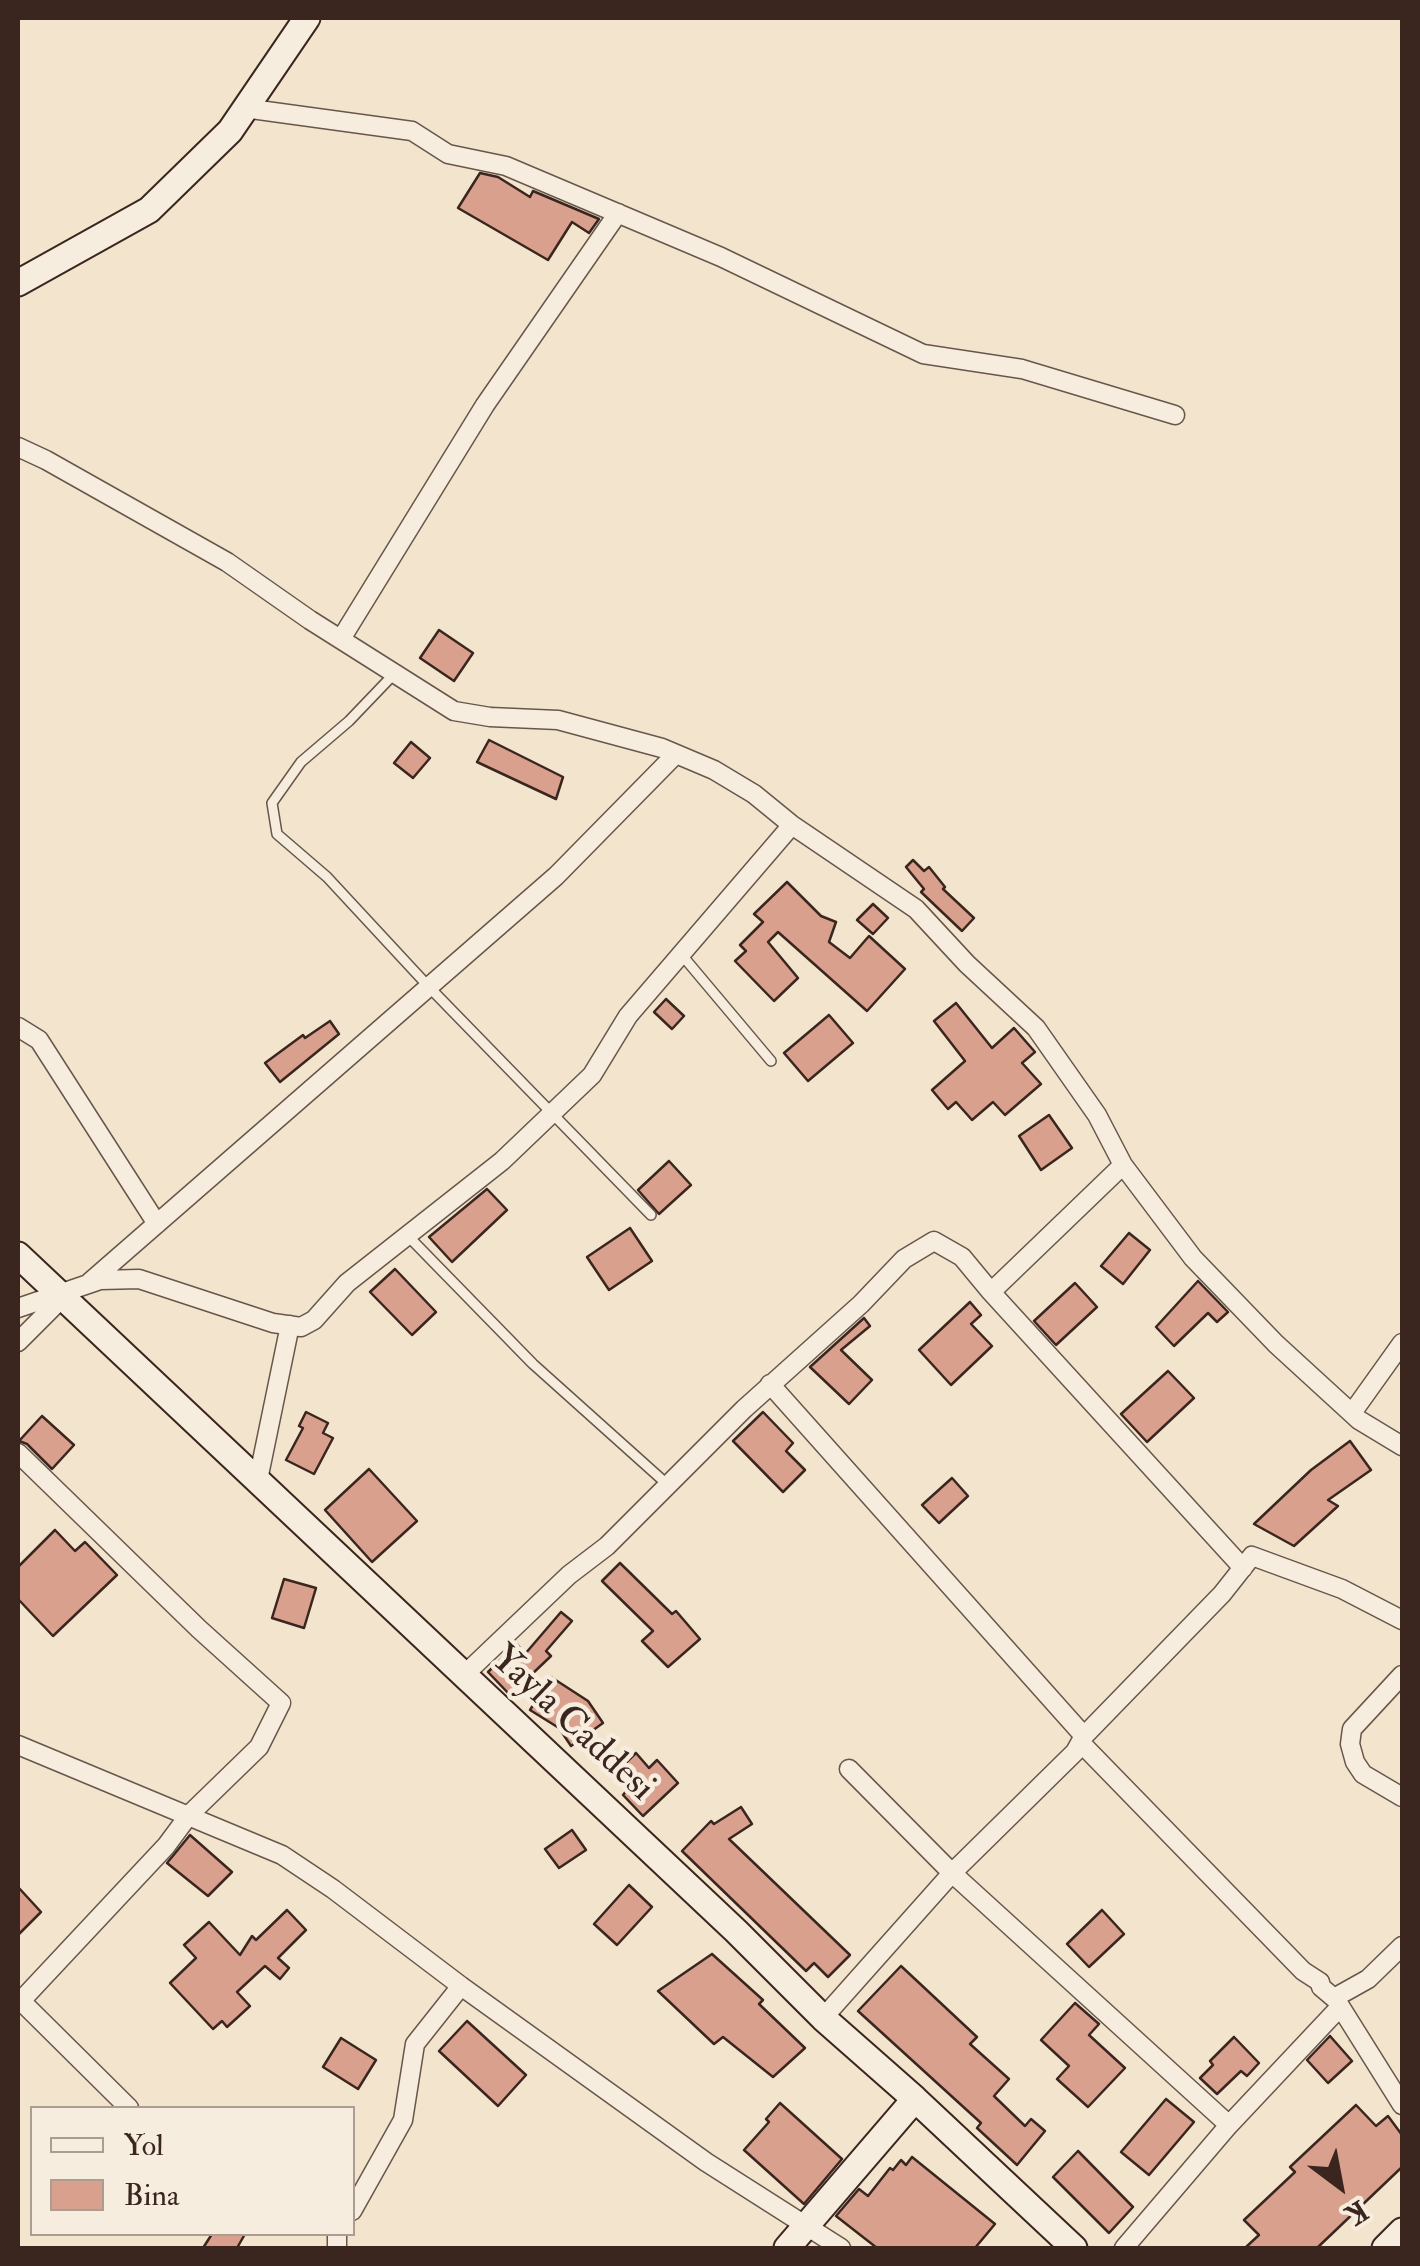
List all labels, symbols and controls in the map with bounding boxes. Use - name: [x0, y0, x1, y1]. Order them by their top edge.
- street label: Yayla Caddesi: [480, 1638, 662, 1812]
- legend: [30, 2106, 355, 2236]
- text: Yol: [124, 2127, 164, 2164]
- north arrow: [1290, 2136, 1390, 2236]
- text: Bina: [124, 2177, 179, 2214]
- text: K: [1339, 2192, 1374, 2232]

